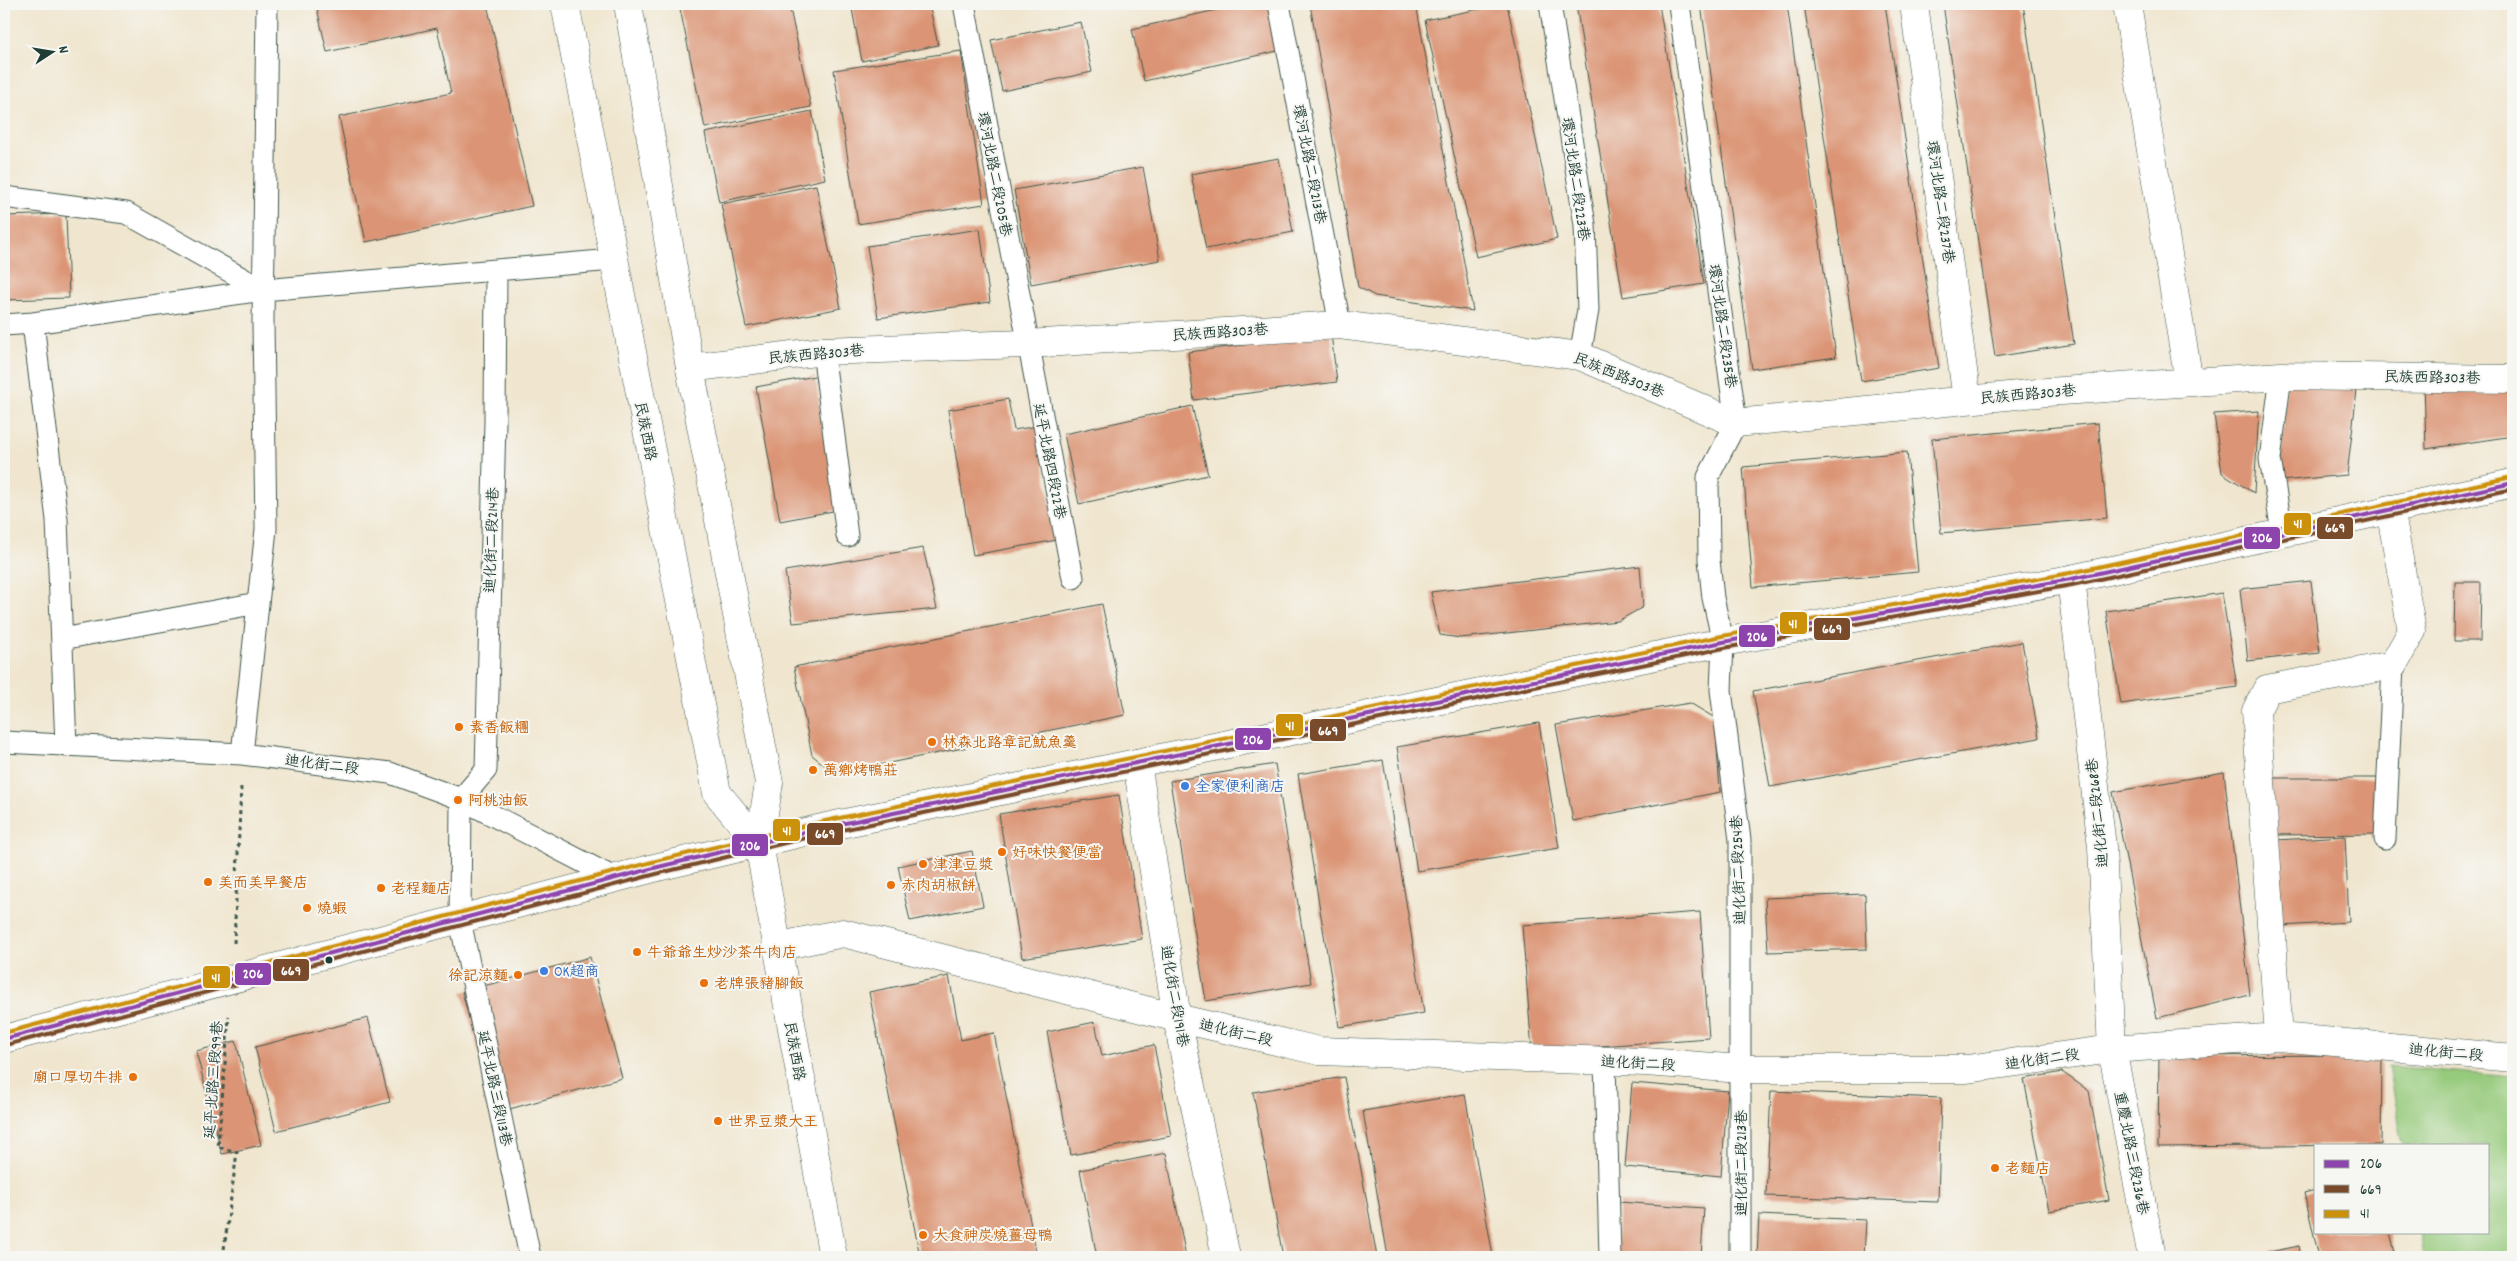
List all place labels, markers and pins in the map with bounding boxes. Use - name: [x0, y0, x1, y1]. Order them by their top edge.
- place label: 素香飯糰: [469, 718, 529, 740]
- marker: 素香飯糰: [453, 721, 465, 733]
- place label: 林森北路章記魷魚羹: [942, 733, 1077, 755]
- marker: 林森北路章記魷魚羹: [926, 736, 938, 748]
- place label: 萬鄉烤鴨莊: [823, 761, 898, 783]
- marker: 萬鄉烤鴨莊: [807, 764, 819, 776]
- place label: 全家便利商店: [1195, 777, 1285, 799]
- marker: 全家便利商店: [1179, 780, 1191, 792]
- place label: 阿桃油飯: [468, 791, 528, 813]
- marker: 阿桃油飯: [452, 794, 464, 806]
- place label: 好味快餐便當: [1012, 843, 1102, 865]
- marker: 好味快餐便當: [996, 846, 1008, 858]
- place label: 津津豆漿: [933, 855, 993, 877]
- marker: 津津豆漿: [917, 858, 929, 870]
- place label: 美而美早餐店: [218, 873, 308, 895]
- marker: 美而美早餐店: [202, 876, 214, 888]
- place label: 赤肉胡椒餅: [901, 876, 976, 898]
- place label: 老程麵店: [391, 879, 451, 901]
- marker: 赤肉胡椒餅: [885, 879, 897, 891]
- marker: 老程麵店: [375, 882, 387, 894]
- place label: 燒蝦: [317, 899, 347, 921]
- marker: 燒蝦: [301, 902, 313, 914]
- place label: 牛爺爺生炒沙茶牛肉店: [647, 943, 797, 965]
- marker: 牛爺爺生炒沙茶牛肉店: [631, 946, 643, 958]
- unlabelled marker: [324, 955, 334, 965]
- place label: OK超商: [554, 962, 600, 984]
- marker: OK超商: [538, 965, 550, 977]
- place label: 徐記涼麵: [448, 966, 508, 988]
- marker: 徐記涼麵: [512, 969, 524, 981]
- place label: 老牌張豬腳飯: [714, 974, 804, 996]
- marker: 老牌張豬腳飯: [698, 977, 710, 989]
- place label: 廟口厚切牛排: [33, 1068, 123, 1090]
- marker: 廟口厚切牛排: [127, 1071, 139, 1083]
- place label: 世界豆漿大王: [728, 1112, 818, 1134]
- marker: 世界豆漿大王: [712, 1115, 724, 1127]
- place label: 老麵店: [2005, 1159, 2050, 1181]
- marker: 老麵店: [1989, 1162, 2001, 1174]
- place label: 大食神炭燒薑母鴨: [933, 1226, 1053, 1248]
- marker: 大食神炭燒薑母鴨: [917, 1229, 929, 1241]

